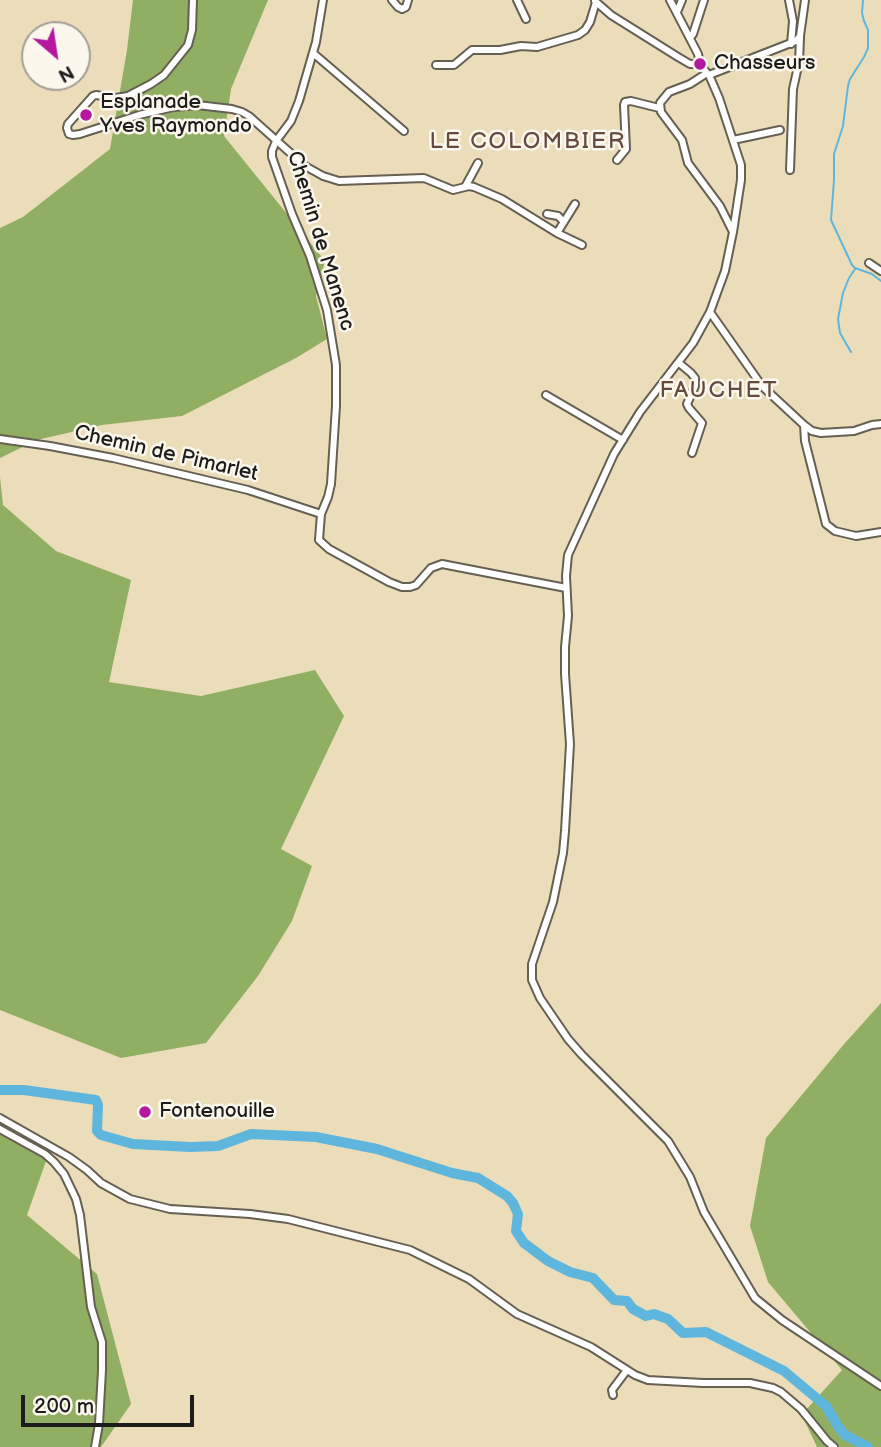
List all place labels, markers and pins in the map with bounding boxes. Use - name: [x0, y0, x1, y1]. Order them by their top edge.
- place label: Chasseurs: [714, 51, 815, 77]
- marker: Chasseurs: [692, 56, 708, 72]
- place label: Esplanade Yves Raymondo: [100, 90, 252, 140]
- marker: Esplanade Yves Raymondo: [78, 107, 94, 123]
- place label: Fontenouille: [159, 1099, 275, 1125]
- marker: Fontenouille: [137, 1104, 153, 1120]

